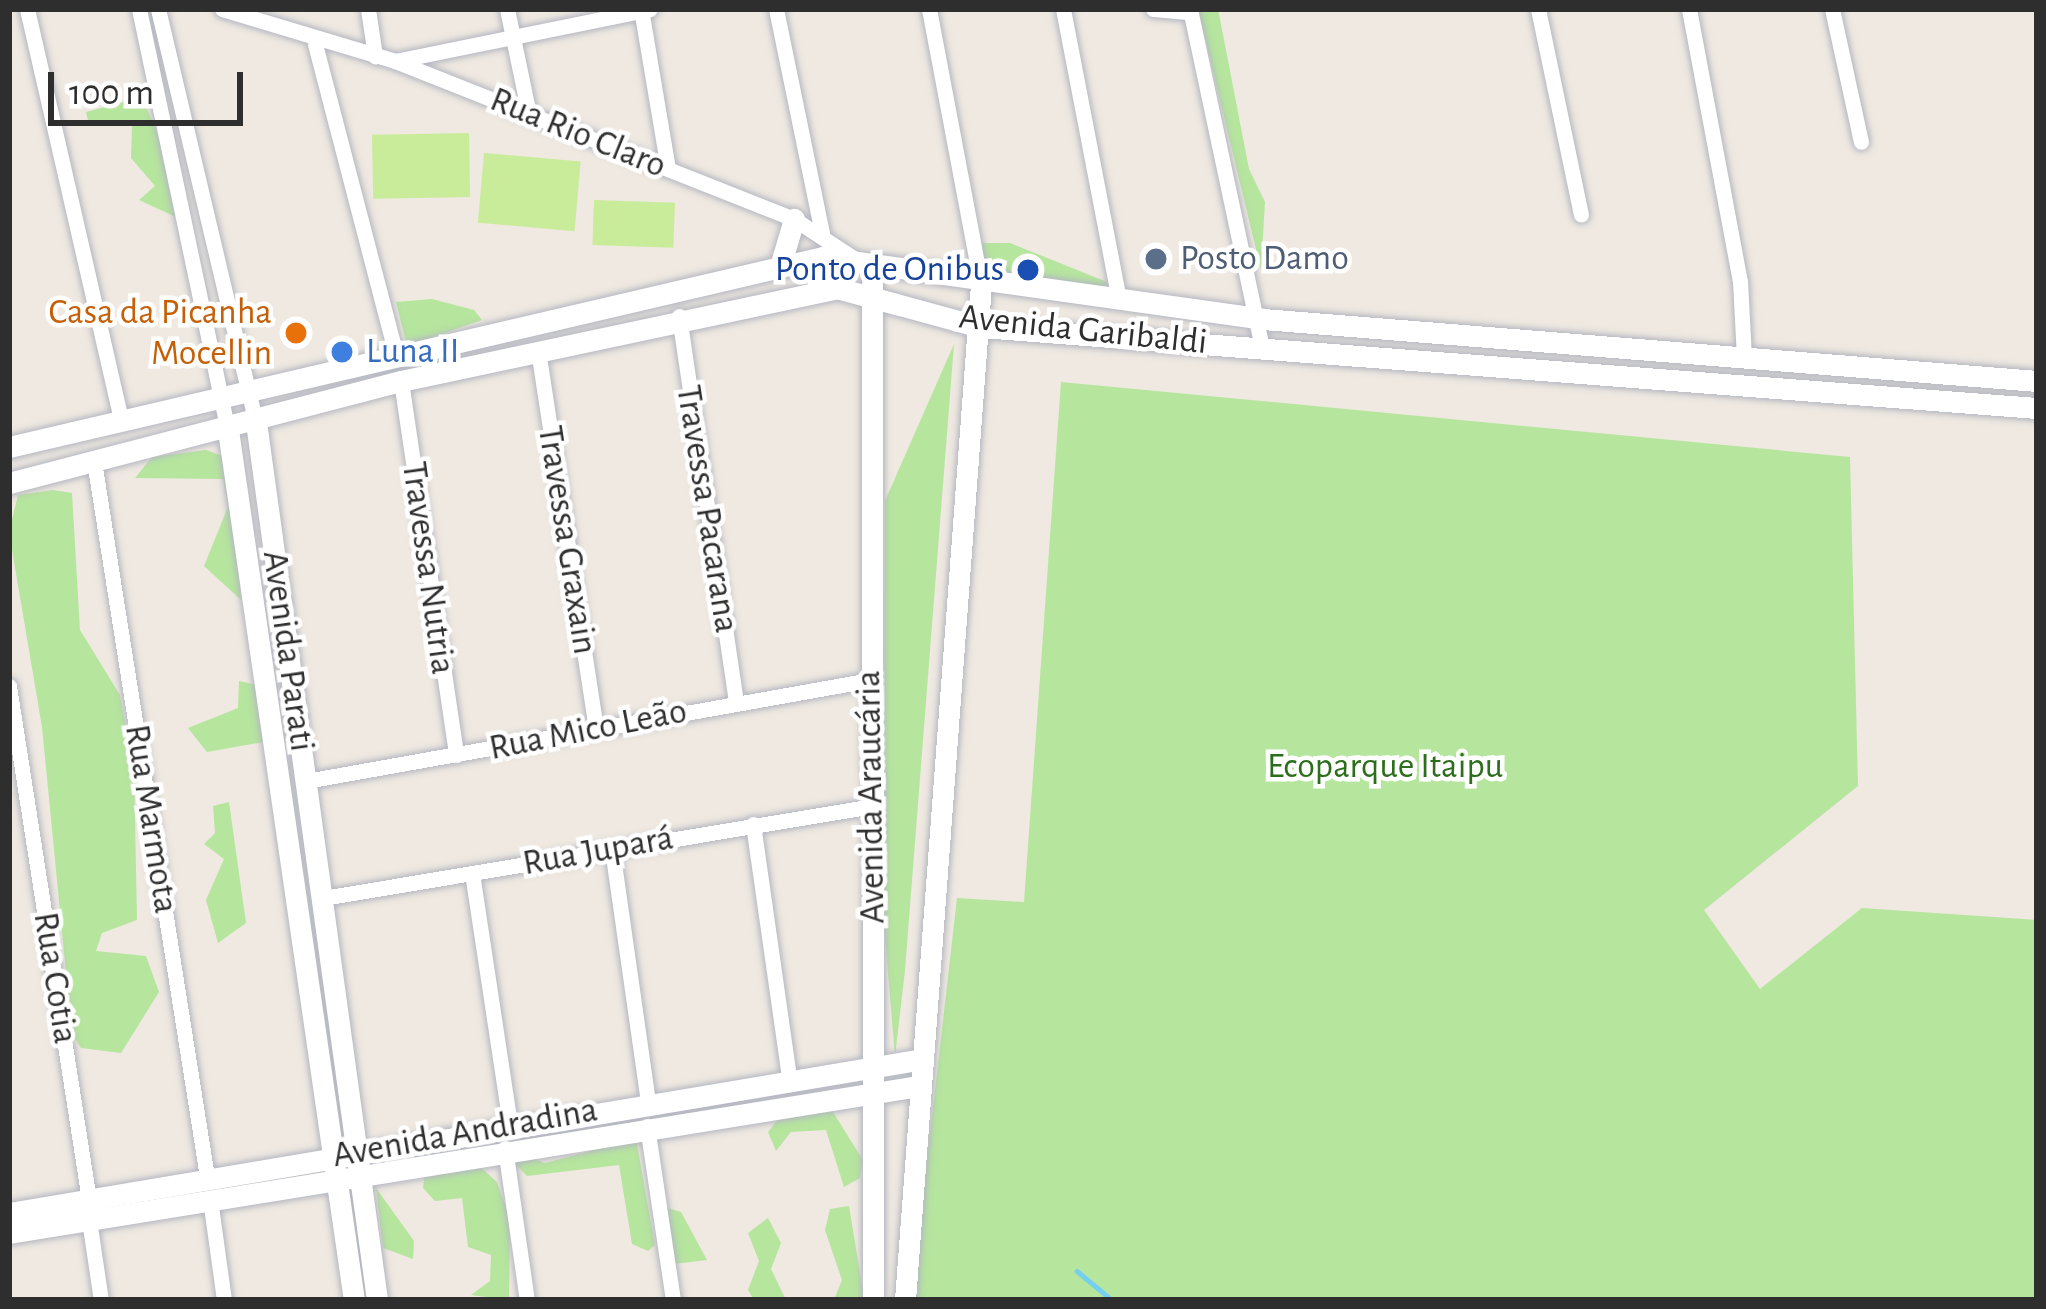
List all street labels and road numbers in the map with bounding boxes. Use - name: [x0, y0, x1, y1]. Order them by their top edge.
- street label: Rua Rio Claro: [484, 78, 672, 188]
- street label: Avenida Garibaldi: [957, 295, 1209, 365]
- street label: Travessa Pacarana: [666, 382, 748, 636]
- street label: Travessa Graxain: [528, 423, 606, 657]
- street label: Travessa Nutria: [392, 459, 464, 677]
- street label: Avenida Parati: [253, 548, 323, 754]
- street label: Avenida Araucária: [847, 670, 895, 924]
- street label: Rua Mico Leão: [486, 690, 690, 770]
- street label: Rua Marmota: [115, 721, 187, 917]
- street label: Rua Jupará: [519, 817, 677, 885]
- street label: Rua Cotia: [23, 909, 87, 1047]
- street label: Avenida Andradina: [329, 1088, 601, 1178]

